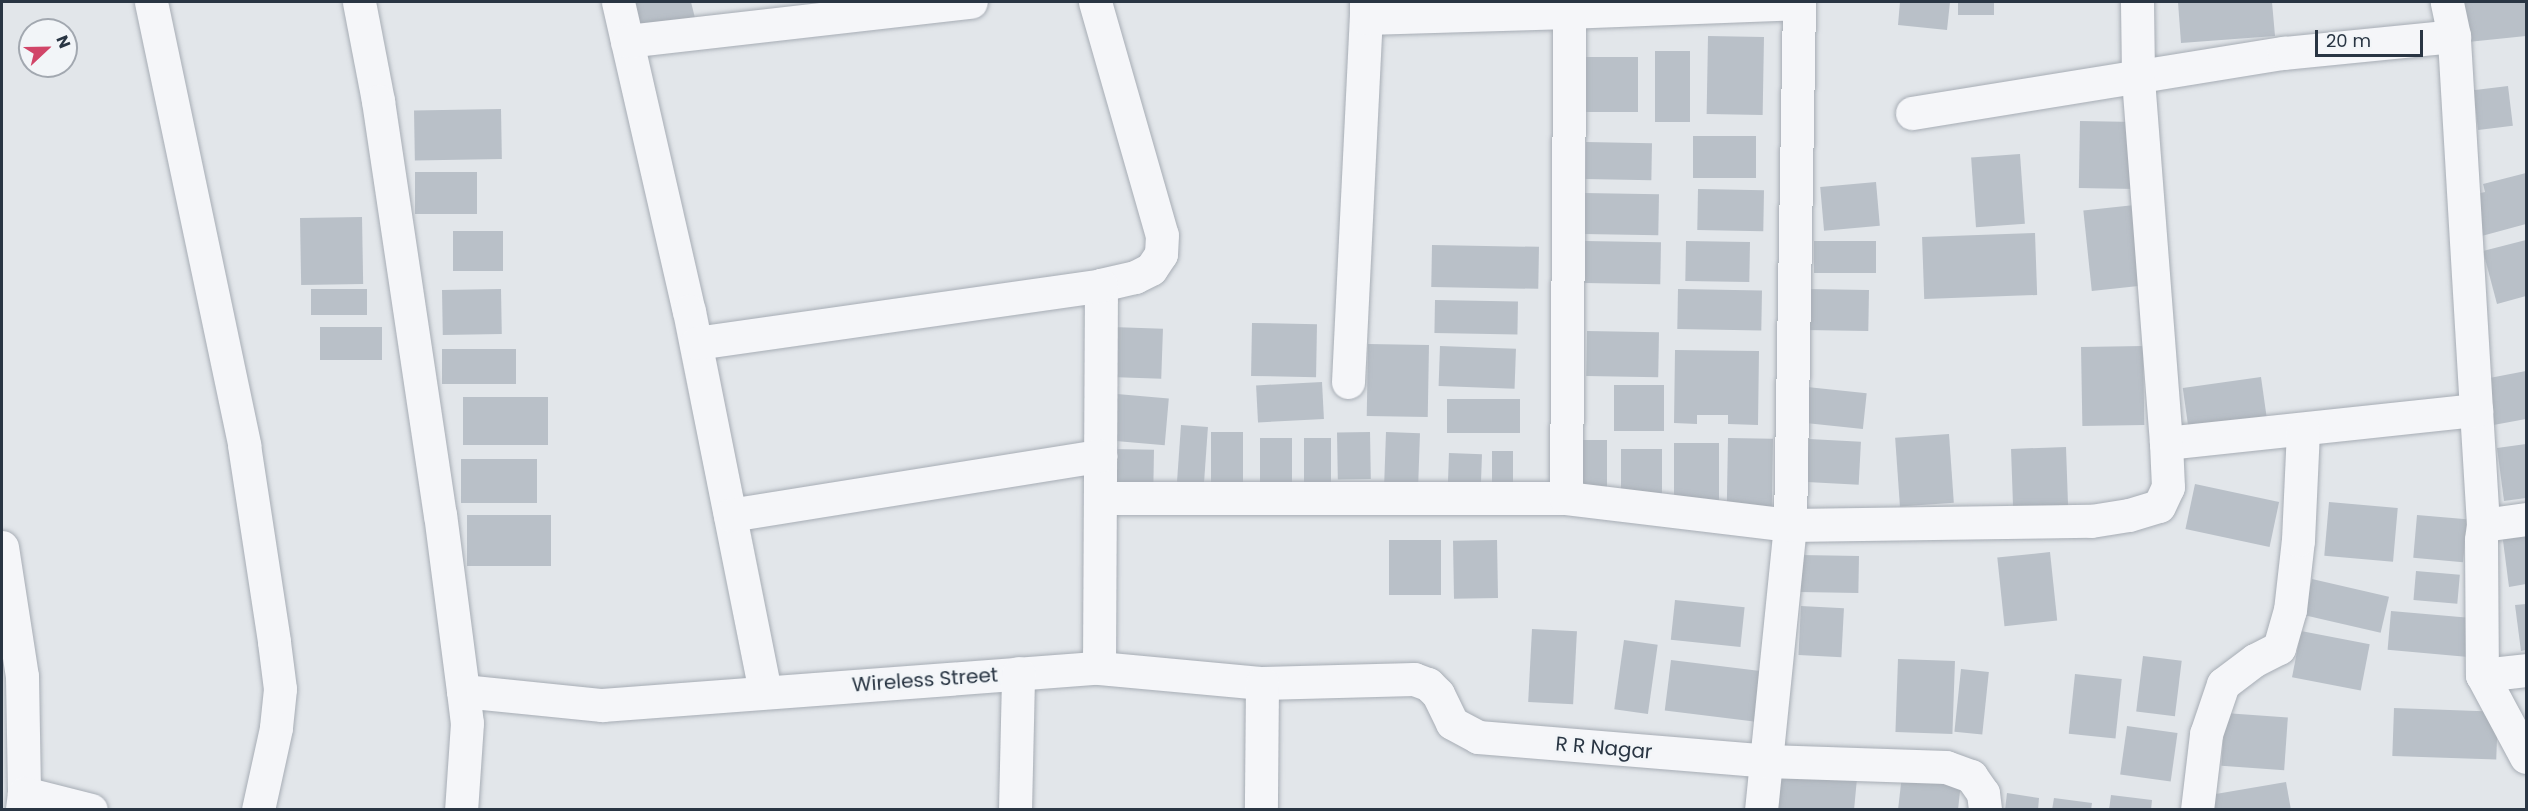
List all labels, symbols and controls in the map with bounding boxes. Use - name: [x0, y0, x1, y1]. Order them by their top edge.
- north arrow: [18, 18, 78, 78]
- scale bar: [2318, 18, 2426, 56]
- text: 20 m: [2326, 28, 2371, 53]
- text: N: [50, 32, 76, 52]
- street label: Wireless Street: [851, 663, 999, 697]
- street label: R R Nagar: [1555, 732, 1653, 764]

